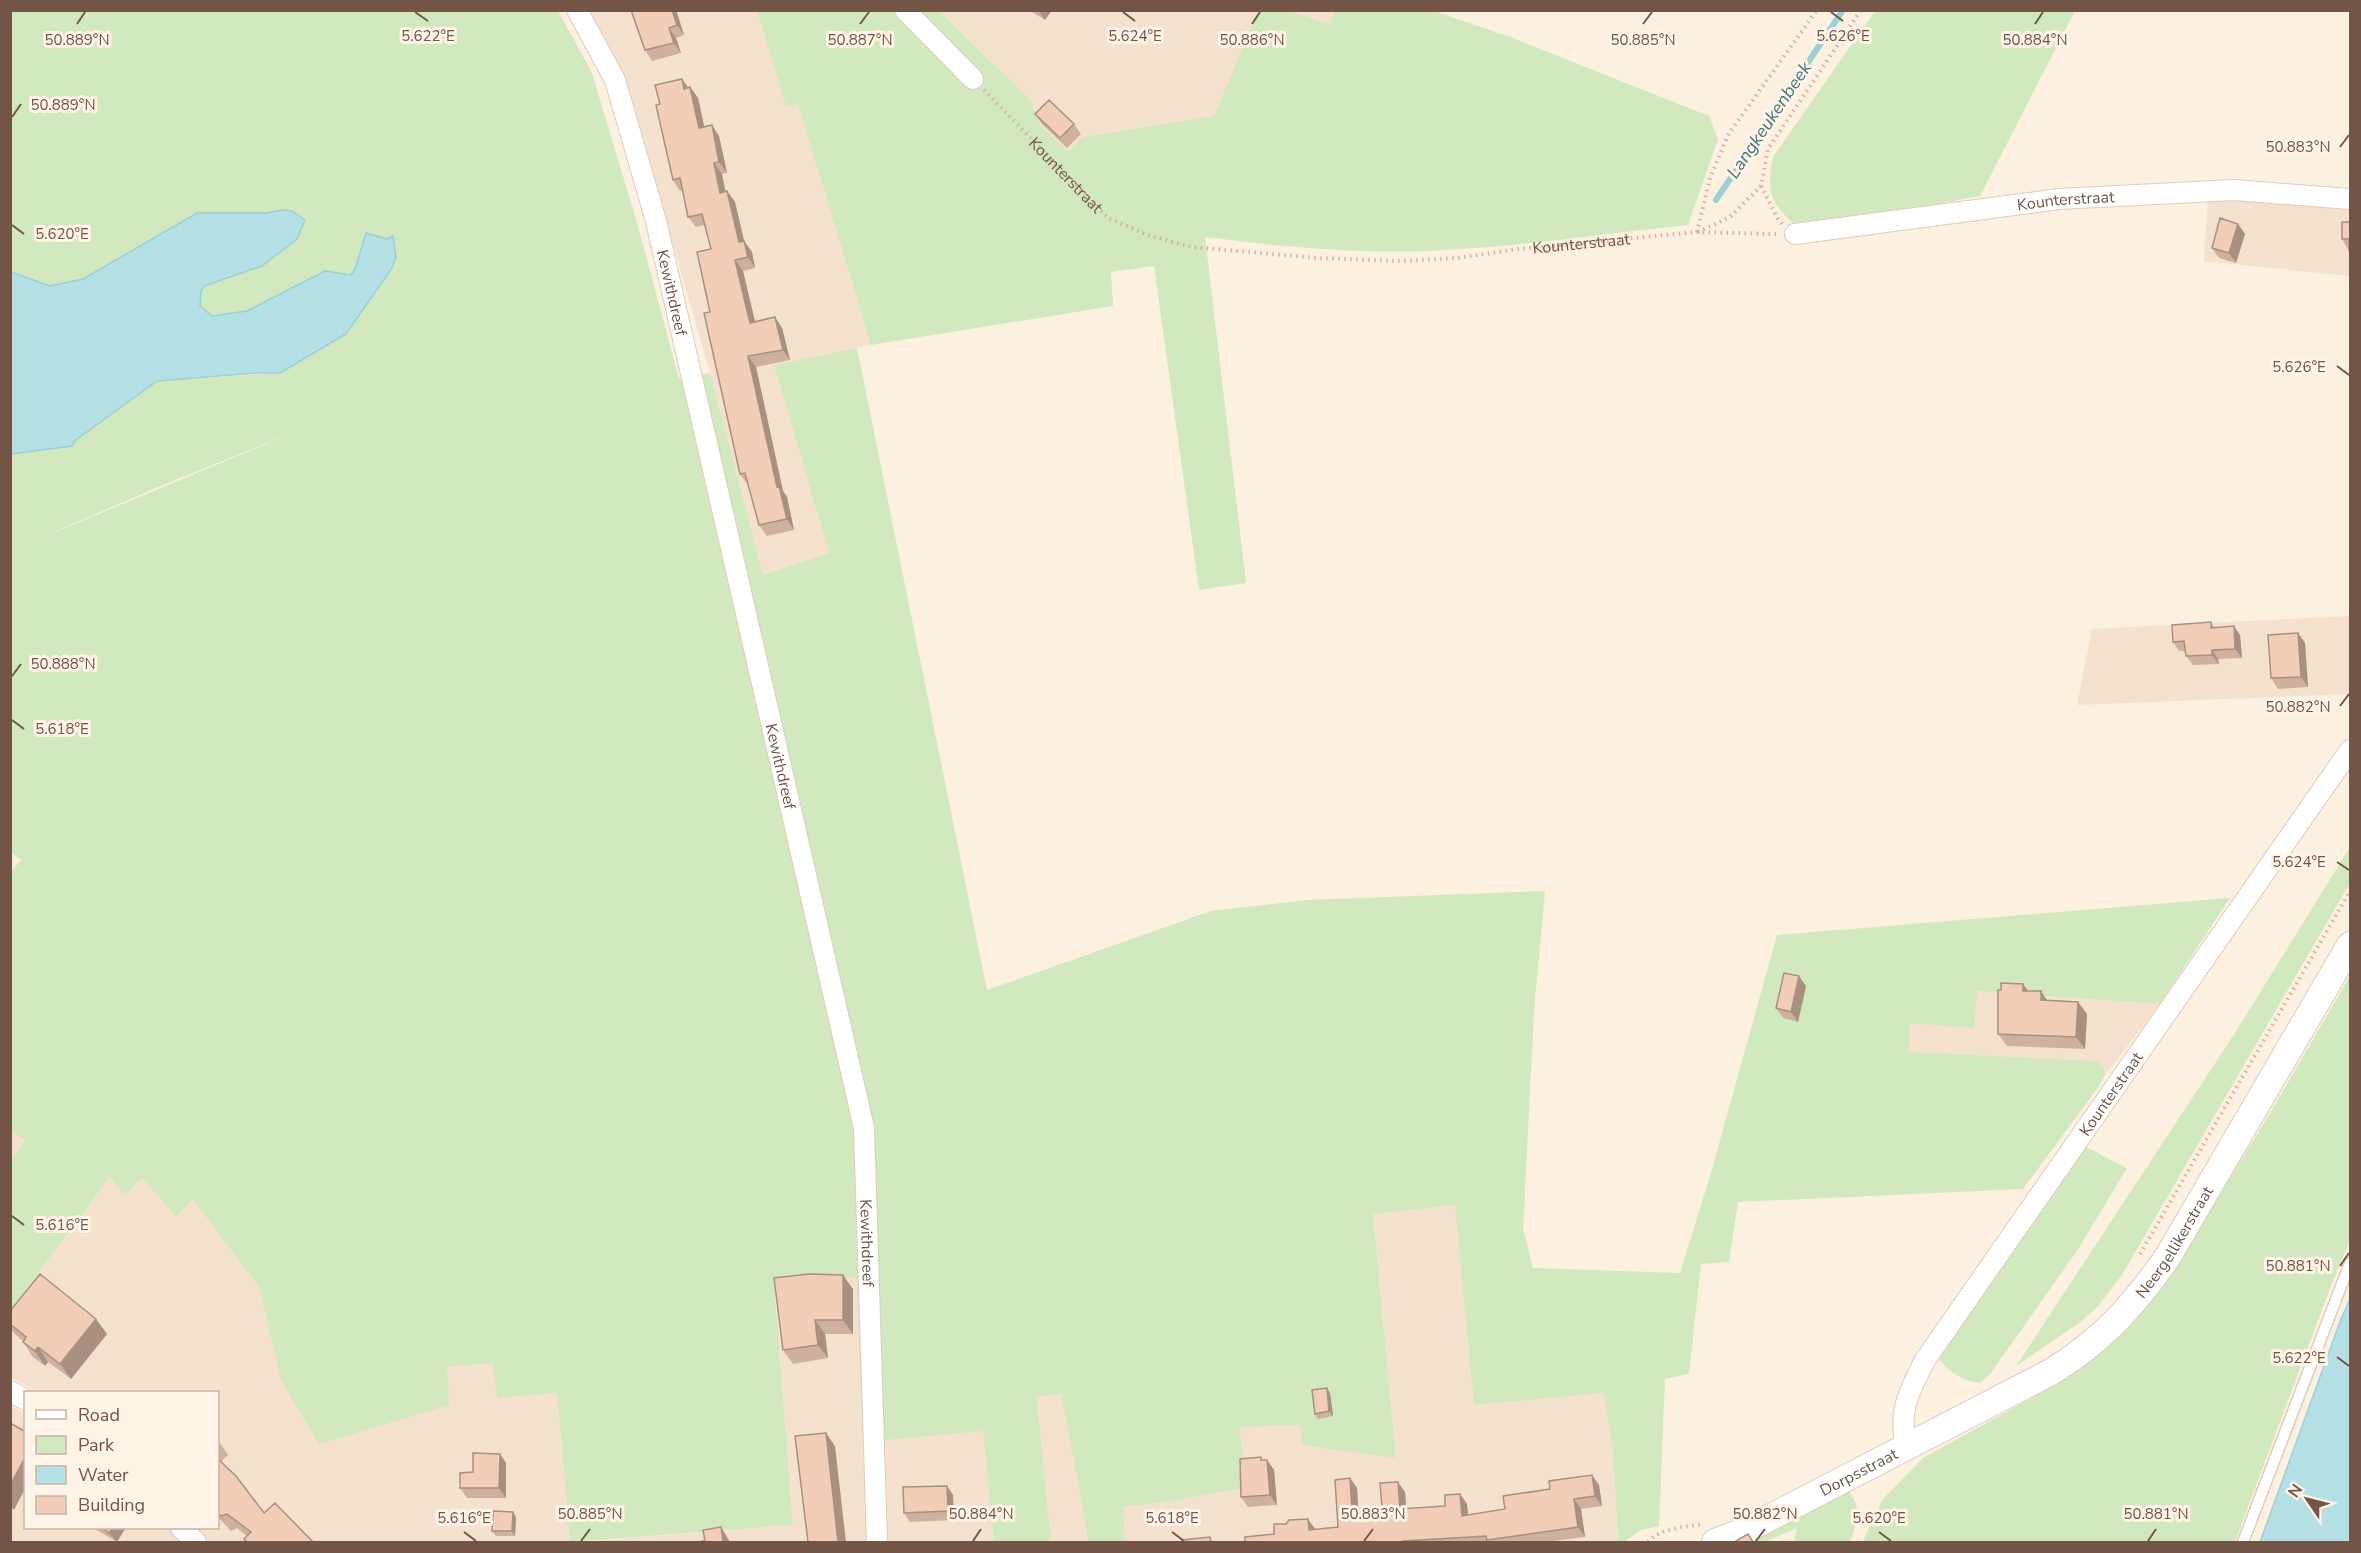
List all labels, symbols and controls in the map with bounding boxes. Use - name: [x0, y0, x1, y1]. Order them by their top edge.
- text: 5.622°E: [401, 26, 455, 46]
- text: 5.624°E: [1108, 26, 1162, 46]
- text: 5.626°E: [1816, 26, 1870, 46]
- text: 50.889°N: [44, 30, 110, 50]
- text: 50.887°N: [827, 30, 893, 50]
- text: 50.886°N: [1219, 30, 1285, 50]
- text: 50.885°N: [1610, 30, 1676, 50]
- text: 50.884°N: [2002, 30, 2068, 50]
- water label: Langkeukenbeek: [1721, 56, 1817, 183]
- text: 50.889°N: [30, 95, 96, 115]
- street label: Kounterstraat: [1023, 133, 1108, 219]
- text: 50.883°N: [2265, 137, 2331, 157]
- street label: Kounterstraat: [2016, 186, 2116, 216]
- text: 5.620°E: [35, 224, 89, 244]
- street label: Kounterstraat: [1531, 228, 1631, 260]
- street label: Kewithdreef: [651, 248, 692, 339]
- text: 5.626°E: [2272, 357, 2326, 377]
- text: 50.888°N: [30, 654, 96, 674]
- text: 50.882°N: [2265, 697, 2331, 717]
- text: 5.618°E: [35, 719, 89, 739]
- street label: Kewithdreef: [760, 721, 801, 812]
- text: 5.624°E: [2272, 852, 2326, 872]
- street label: Kounterstraat: [2074, 1047, 2149, 1141]
- street label: Neergellikerstraat: [2131, 1182, 2219, 1303]
- street label: Kewithdreef: [854, 1199, 879, 1288]
- text: 5.616°E: [35, 1215, 89, 1235]
- text: 50.881°N: [2265, 1256, 2331, 1276]
- text: 5.622°E: [2272, 1348, 2326, 1368]
- legend: [24, 1391, 219, 1529]
- text: Road: [78, 1403, 120, 1427]
- text: Park: [78, 1433, 115, 1457]
- street label: Dorpsstraat: [1816, 1443, 1902, 1502]
- text: Water: [78, 1463, 129, 1487]
- north arrow: [2277, 1469, 2337, 1529]
- text: N: [2283, 1480, 2308, 1502]
- text: Building: [78, 1493, 145, 1517]
- text: 50.885°N: [557, 1504, 623, 1524]
- text: 50.884°N: [948, 1504, 1014, 1524]
- text: 50.883°N: [1340, 1504, 1406, 1524]
- text: 50.882°N: [1732, 1504, 1798, 1524]
- text: 50.881°N: [2123, 1504, 2189, 1524]
- text: 5.616°E: [437, 1508, 491, 1528]
- text: 5.618°E: [1145, 1508, 1199, 1528]
- text: 5.620°E: [1852, 1508, 1906, 1528]

